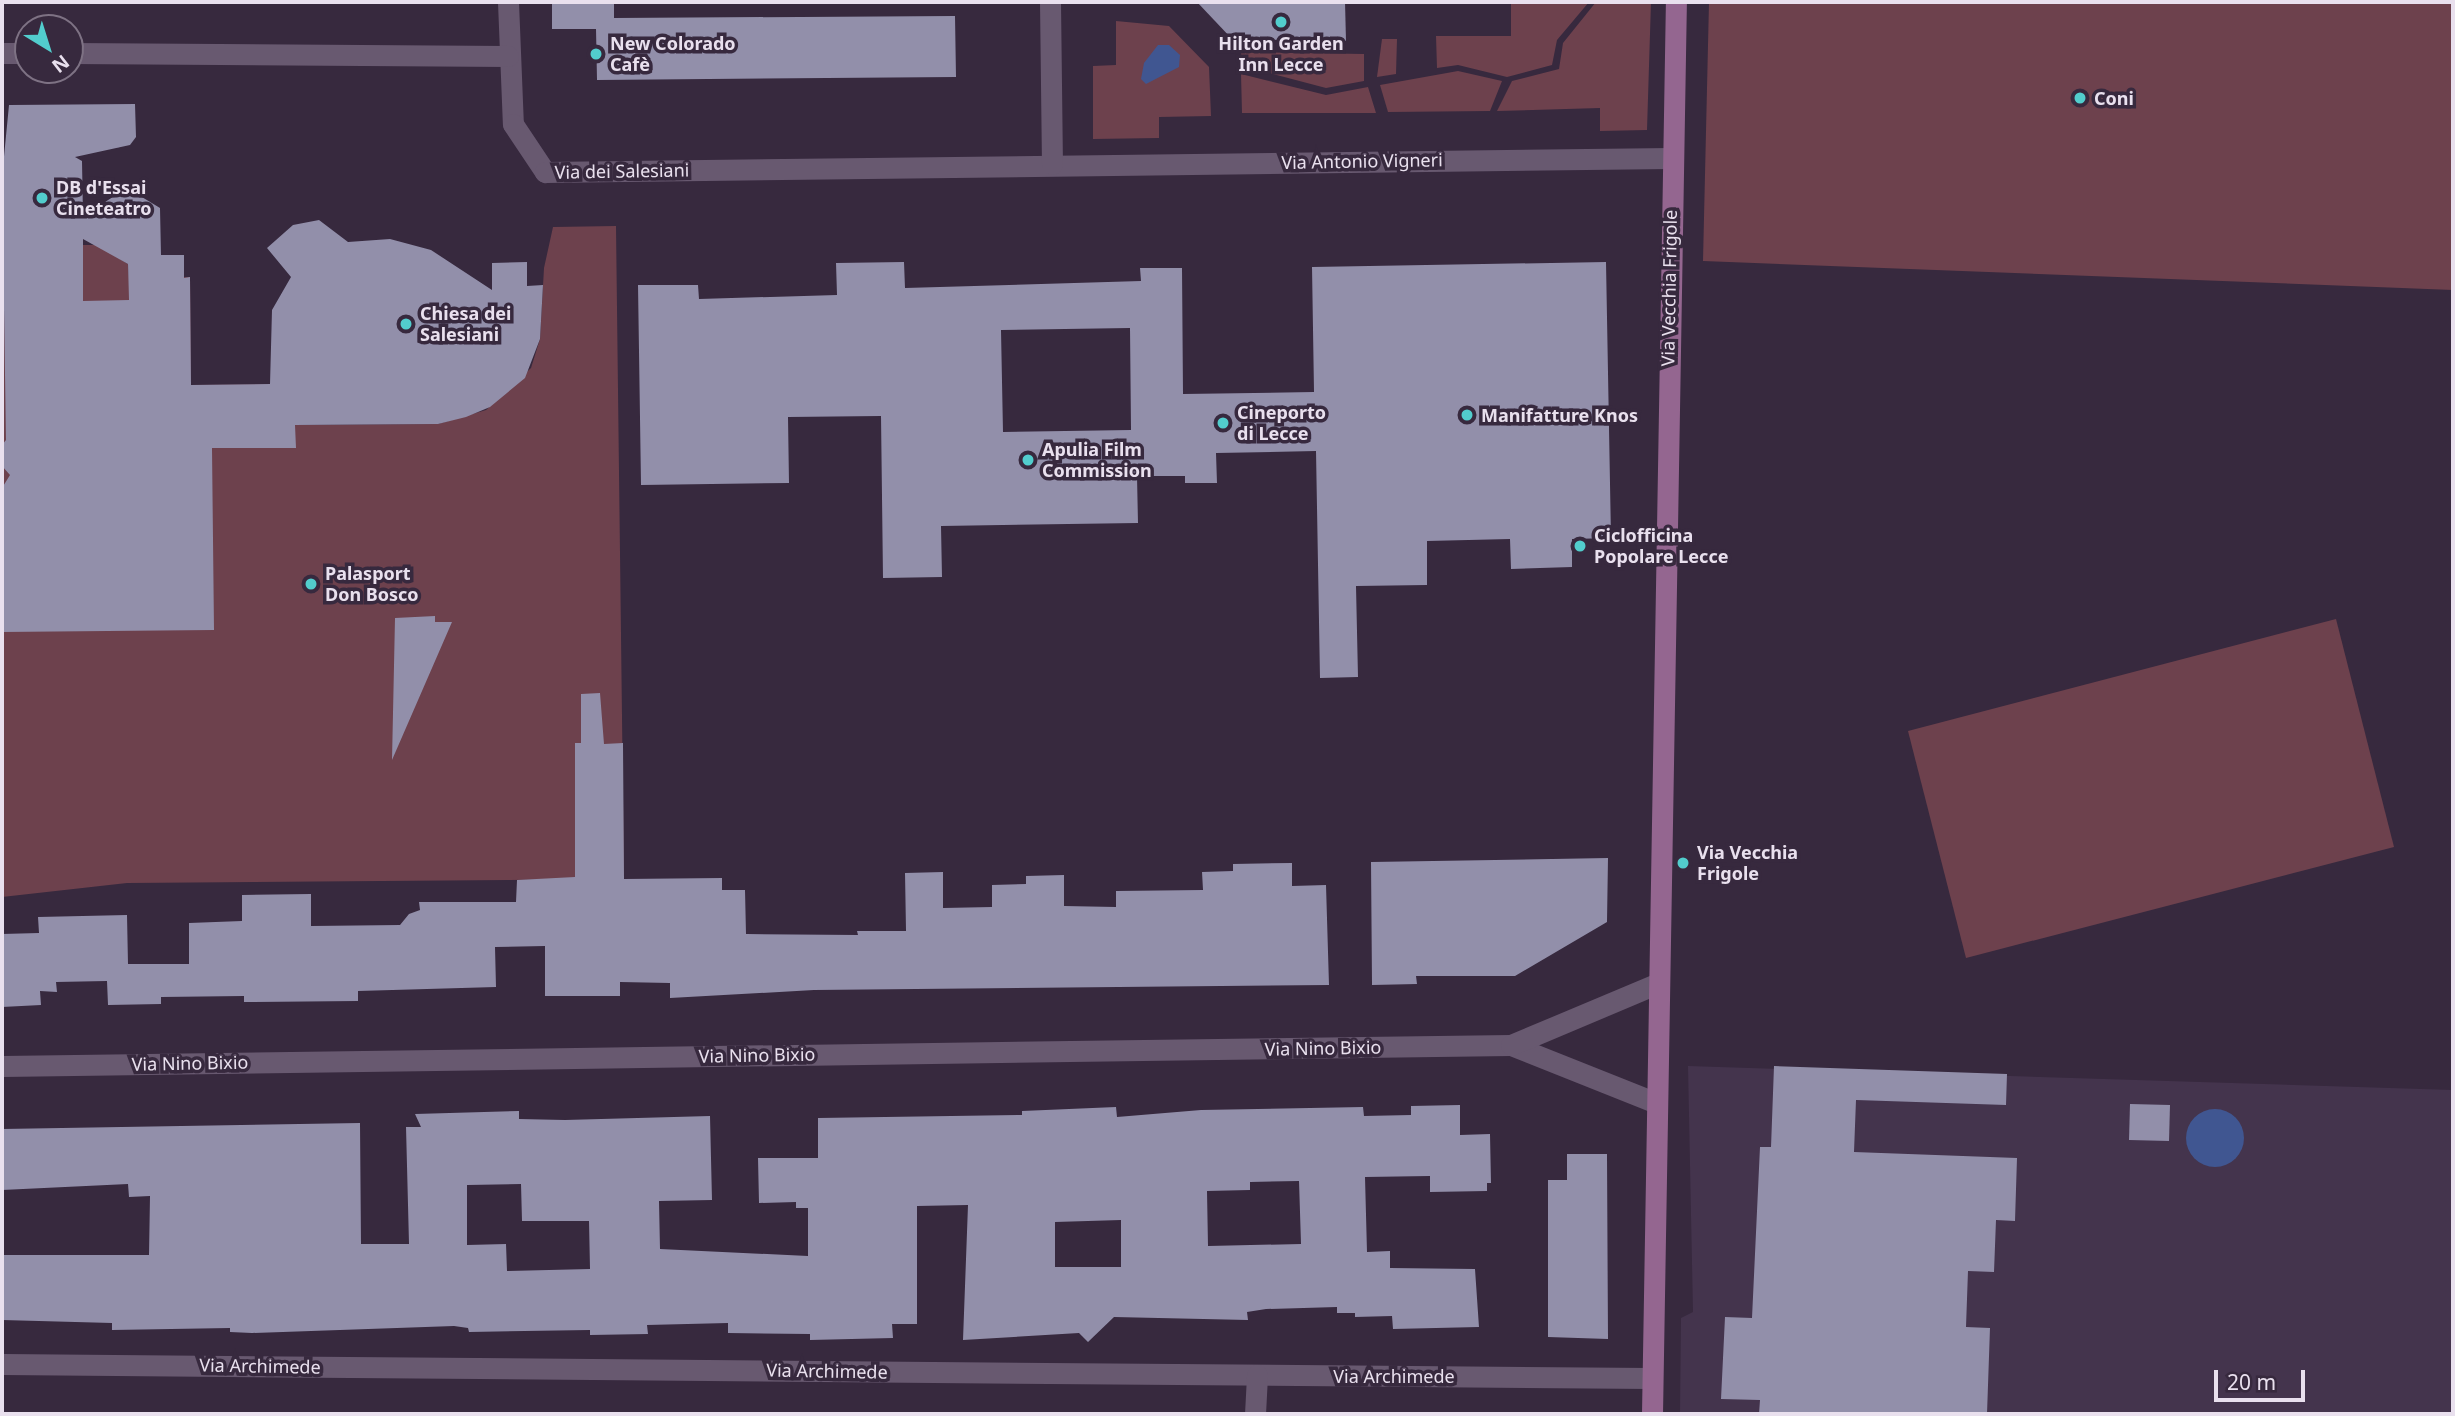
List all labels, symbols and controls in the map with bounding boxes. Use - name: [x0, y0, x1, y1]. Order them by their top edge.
- north arrow: [14, 14, 84, 84]
- marker: Hilton Garden Inn Lecce: [1273, 14, 1289, 30]
- place label: New Colorado Cafè: [610, 33, 736, 76]
- place label: Hilton Garden Inn Lecce: [1218, 33, 1344, 76]
- marker: New Colorado Cafè: [588, 46, 604, 62]
- text: N: [47, 49, 75, 79]
- place label: Coni: [2094, 87, 2134, 109]
- marker: Coni: [2072, 90, 2088, 106]
- street label: Via Antonio Vigneri: [1281, 149, 1443, 173]
- street label: Via dei Salesiani: [554, 159, 690, 183]
- place label: DB d'Essai Cineteatro: [56, 177, 151, 220]
- marker: DB d'Essai Cineteatro: [34, 190, 50, 206]
- street label: Via Vecchia Frigole: [1657, 209, 1681, 367]
- place label: Chiesa dei Salesiani: [420, 303, 511, 346]
- marker: Chiesa dei Salesiani: [398, 316, 414, 332]
- place label: Cineporto di Lecce: [1237, 402, 1326, 444]
- place label: Manifatture Knos: [1481, 404, 1638, 426]
- marker: Manifatture Knos: [1459, 407, 1475, 423]
- marker: Cineporto di Lecce: [1215, 415, 1231, 431]
- place label: Apulia Film Commission: [1042, 439, 1152, 482]
- marker: Apulia Film Commission: [1020, 452, 1036, 468]
- place label: Ciclofficina Popolare Lecce: [1594, 525, 1728, 568]
- marker: Ciclofficina Popolare Lecce: [1572, 538, 1588, 554]
- place label: Palasport Don Bosco: [325, 563, 419, 606]
- marker: Palasport Don Bosco: [303, 576, 319, 592]
- place label: Via Vecchia Frigole: [1697, 842, 1798, 884]
- marker: Via Vecchia Frigole: [1675, 855, 1691, 871]
- street label: Via Nino Bixio: [1265, 1036, 1381, 1060]
- street label: Via Nino Bixio: [699, 1043, 815, 1067]
- street label: Via Nino Bixio: [132, 1051, 248, 1075]
- street label: Via Archimede: [199, 1354, 321, 1378]
- scale bar: [2217, 1356, 2308, 1400]
- street label: Via Archimede: [766, 1359, 888, 1383]
- street label: Via Archimede: [1333, 1365, 1455, 1387]
- text: 20 m: [2227, 1368, 2276, 1396]

